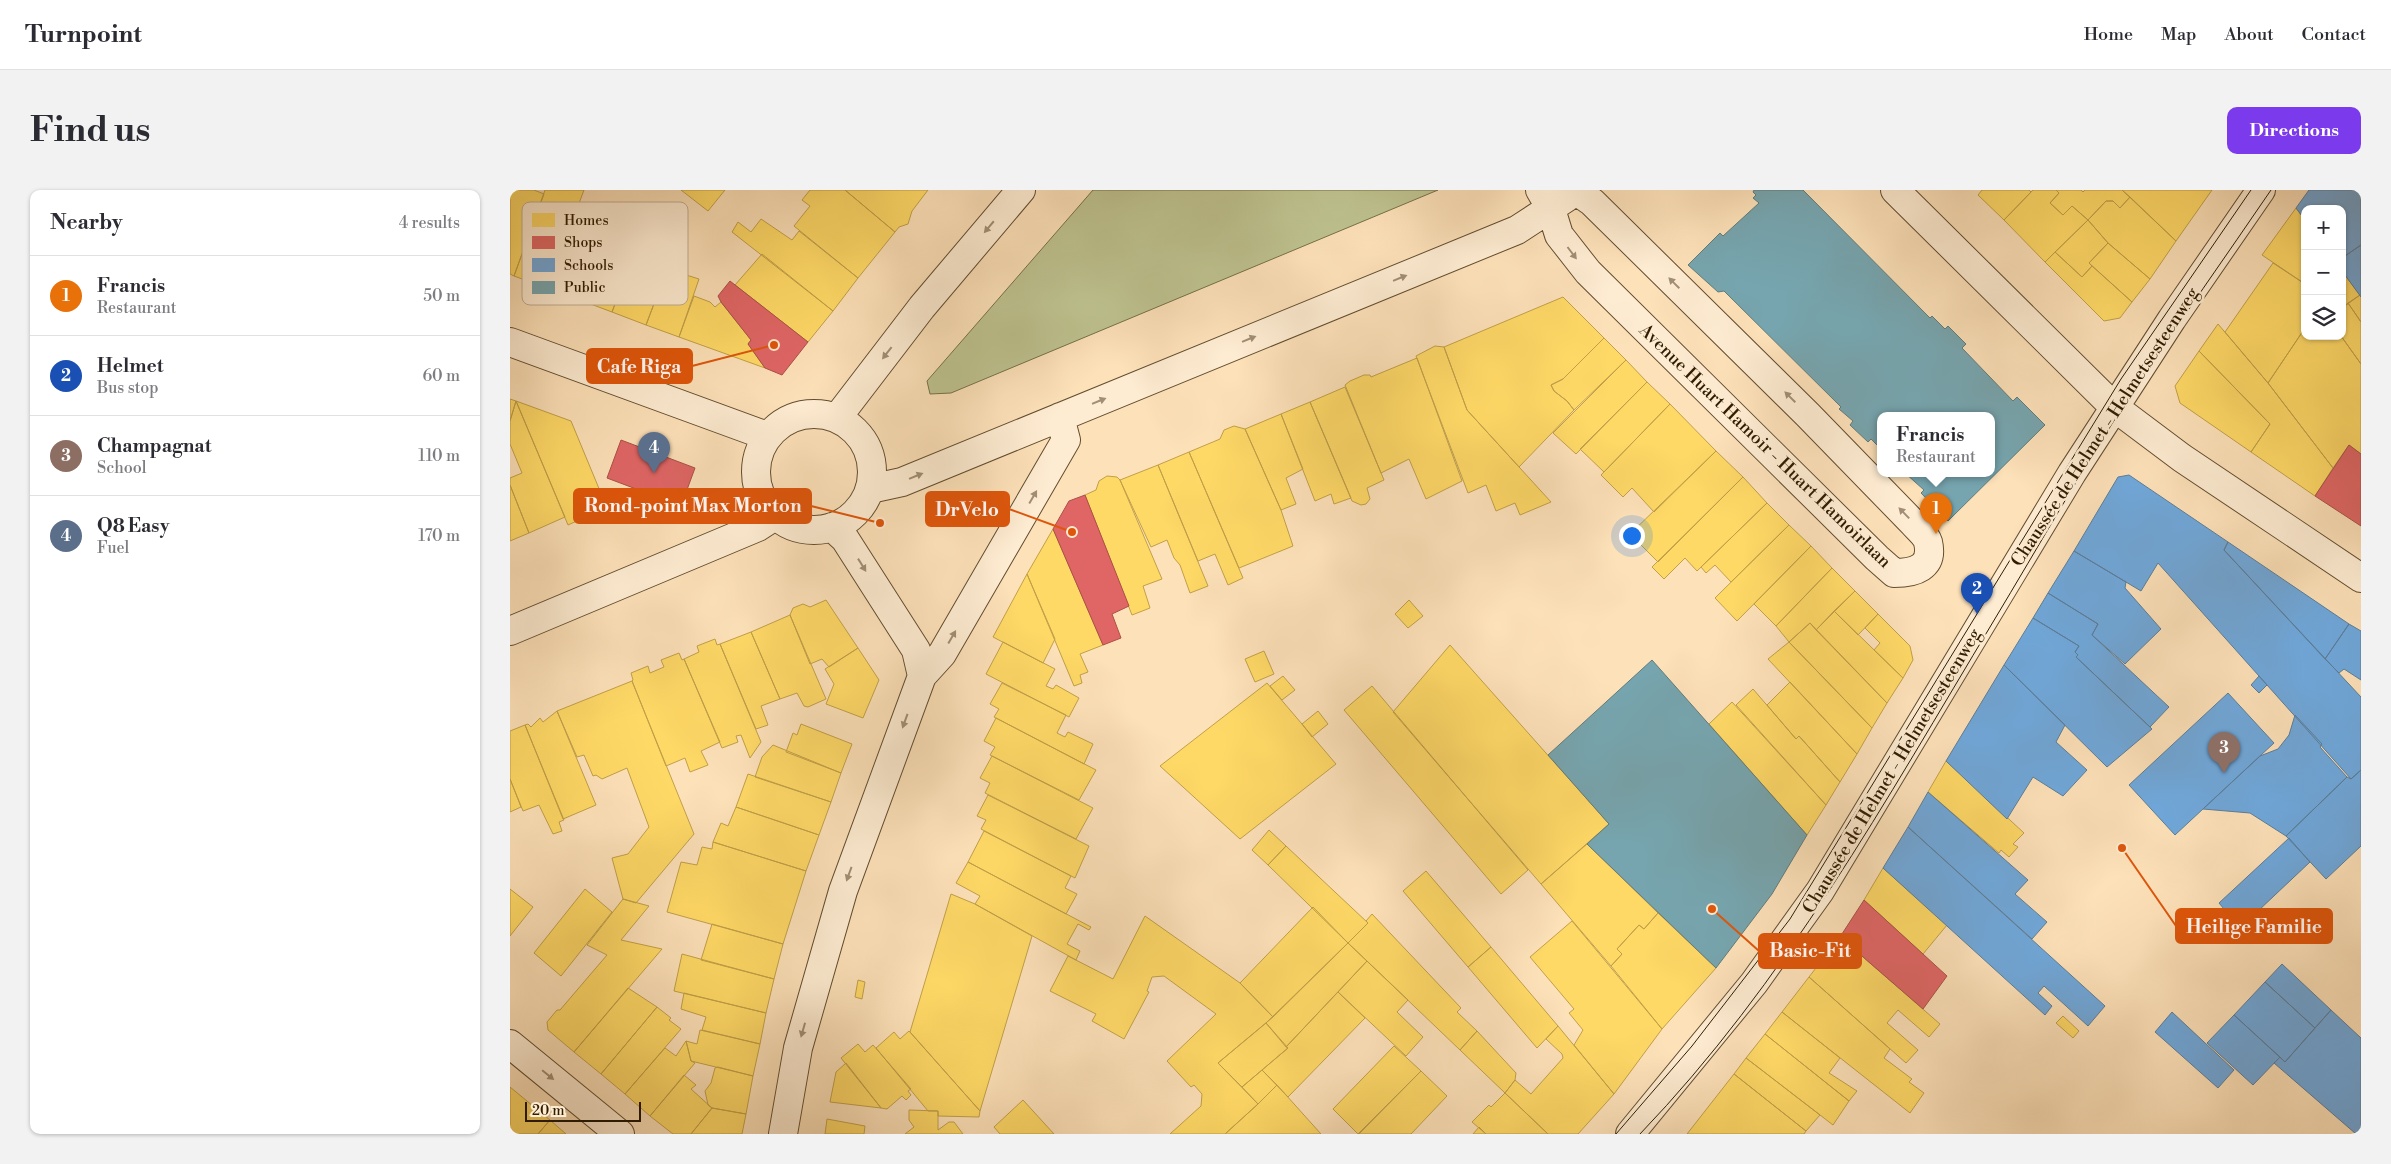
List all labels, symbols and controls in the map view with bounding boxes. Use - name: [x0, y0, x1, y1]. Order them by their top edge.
- text: Turnpoint: [25, 20, 142, 50]
- text: Home: [2084, 23, 2133, 46]
- text: Map: [2161, 23, 2197, 46]
- text: About: [2225, 23, 2274, 46]
- text: Contact: [2302, 23, 2366, 46]
- button: Directions: [2227, 107, 2361, 154]
- text: Find us: [30, 109, 150, 152]
- legend: [522, 202, 688, 305]
- map controls: [2301, 205, 2346, 340]
- button: +: [2301, 205, 2346, 250]
- text: Nearby: [50, 210, 123, 236]
- text: Homes: [564, 212, 609, 230]
- text: 4 results: [399, 213, 460, 233]
- one-way arrow: [984, 221, 995, 234]
- text: Shops: [564, 234, 602, 252]
- one-way arrow: [1567, 246, 1578, 259]
- button: −: [2301, 250, 2346, 295]
- text: Schools: [564, 257, 613, 275]
- one-way arrow: [1393, 273, 1407, 281]
- text: Francis: [97, 274, 165, 298]
- one-way arrow: [1669, 277, 1681, 289]
- text: Public: [564, 279, 605, 297]
- street label: Chaussée de Helmet - Helmetsesteenweg: [2006, 282, 2205, 571]
- text: 1: [62, 286, 70, 306]
- text: 50 m: [423, 286, 460, 306]
- button: layers: [2301, 295, 2346, 340]
- text: Restaurant: [97, 298, 176, 318]
- street label: Avenue Huart Hamoir - Huart Hamoirlaan: [1633, 318, 1896, 573]
- one-way arrow: [1242, 335, 1256, 343]
- one-way arrow: [881, 346, 892, 359]
- callout: Cafe Riga: [587, 349, 692, 383]
- text: Helmet: [97, 354, 163, 378]
- text: Cafe Riga: [597, 355, 682, 379]
- text: 2: [61, 366, 71, 386]
- text: 60 m: [422, 366, 460, 386]
- text: Bus stop: [97, 378, 159, 398]
- one-way arrow: [1784, 392, 1796, 404]
- one-way arrow: [1092, 397, 1107, 405]
- popup: [1877, 412, 1995, 477]
- text: Francis: [1896, 423, 1964, 447]
- pin: 4: [638, 432, 670, 473]
- text: Champagnat: [97, 434, 211, 458]
- text: 3: [61, 446, 71, 466]
- text: 110 m: [418, 446, 460, 466]
- text: Restaurant: [1896, 447, 1976, 467]
- text: School: [97, 458, 146, 478]
- one-way arrow: [909, 472, 924, 480]
- callout: Rond-point Max Morton: [574, 489, 811, 523]
- one-way arrow: [1029, 490, 1038, 504]
- callout: DrVelo: [926, 492, 1009, 526]
- pin: 1: [1920, 493, 1952, 534]
- text: Rond-point Max Morton: [584, 494, 802, 518]
- text: DrVelo: [935, 498, 999, 522]
- one-way arrow: [1898, 507, 1910, 519]
- text: Q8 Easy: [97, 514, 169, 538]
- your location: [1619, 523, 1645, 549]
- text: 4: [61, 526, 71, 546]
- text: 170 m: [418, 526, 460, 546]
- text: Fuel: [97, 538, 129, 558]
- one-way arrow: [857, 559, 866, 572]
- pin: 2: [1961, 573, 1993, 614]
- street label: Chaussée de Helmet - Helmetsesteenweg: [1798, 624, 1987, 918]
- one-way arrow: [947, 631, 956, 644]
- one-way arrow: [901, 714, 908, 729]
- pin: 3: [2208, 732, 2240, 773]
- one-way arrow: [845, 867, 853, 882]
- callout: Heilige Familie: [2176, 909, 2332, 943]
- text: Heilige Familie: [2186, 915, 2322, 939]
- callout: Basic-Fit: [1759, 934, 1861, 968]
- text: Basic-Fit: [1769, 939, 1851, 963]
- one-way arrow: [799, 1023, 807, 1038]
- one-way arrow: [541, 1069, 554, 1080]
- scale bar: [525, 1099, 641, 1122]
- text: 20 m: [532, 1102, 564, 1120]

